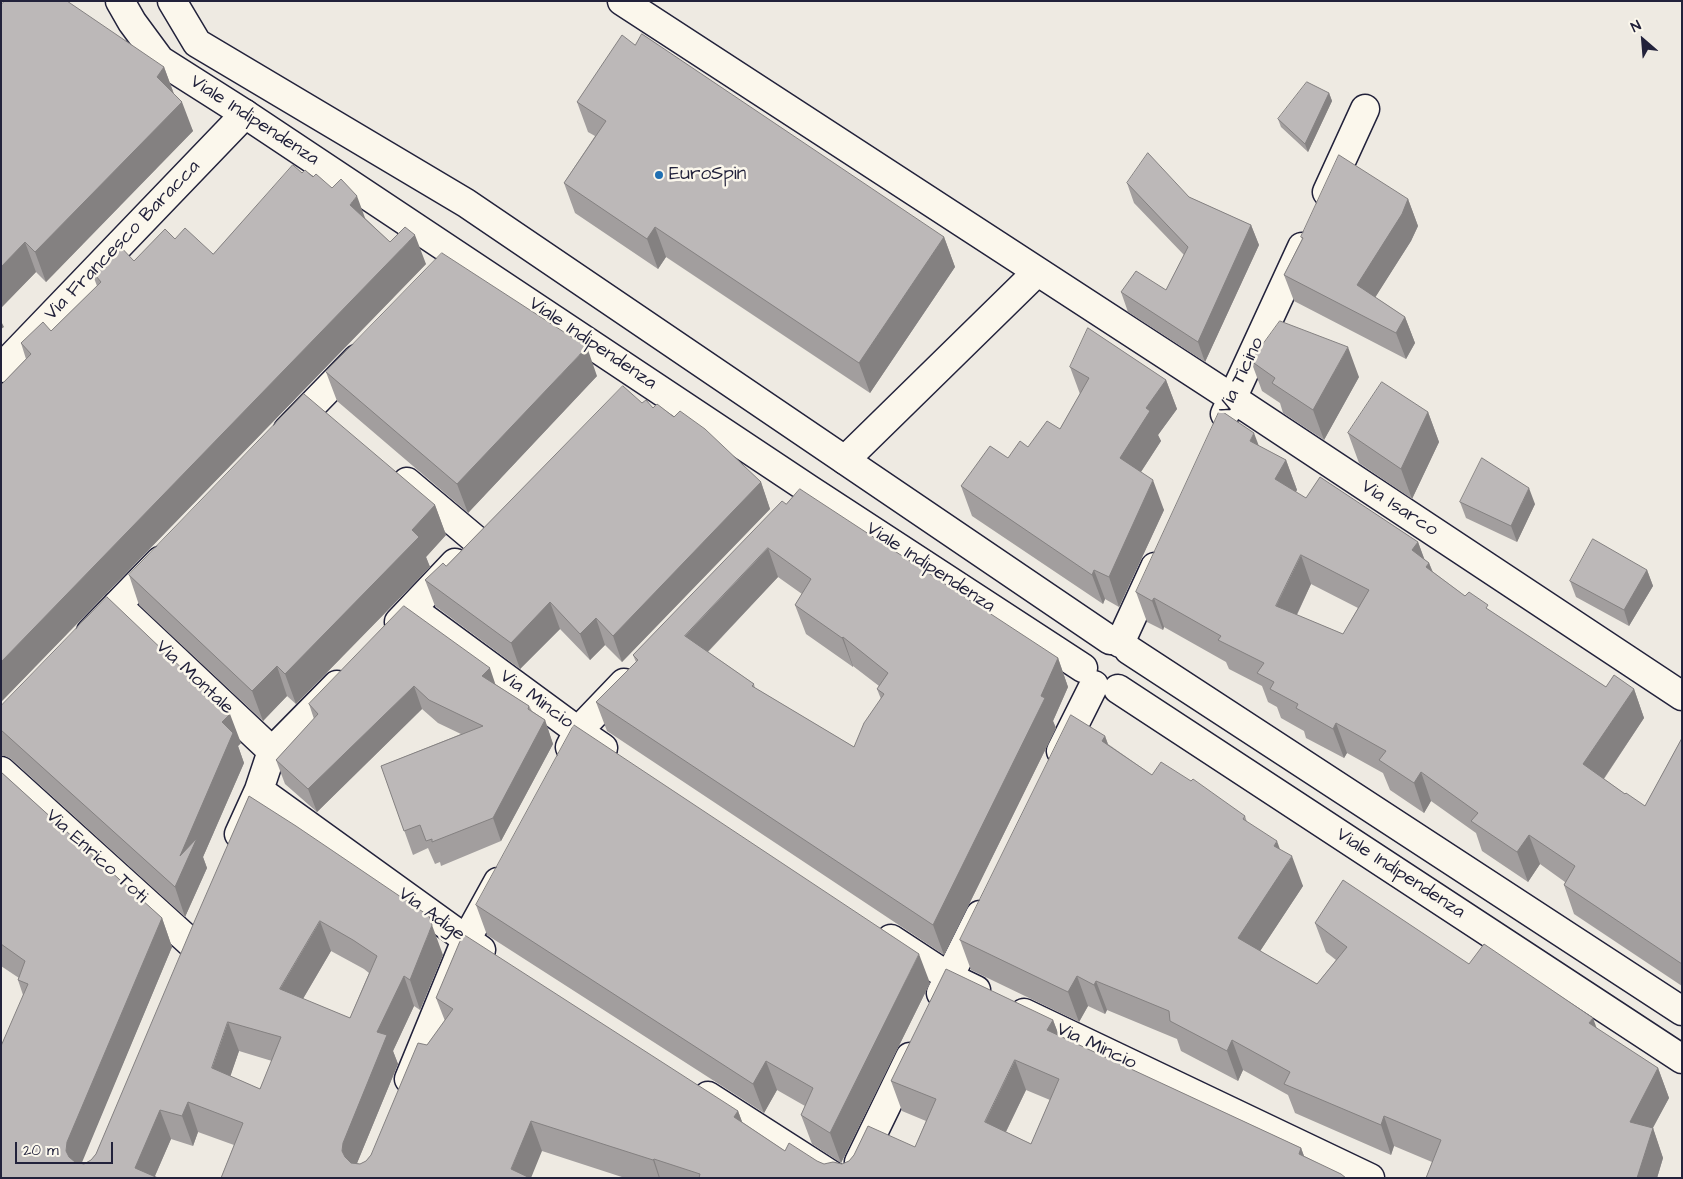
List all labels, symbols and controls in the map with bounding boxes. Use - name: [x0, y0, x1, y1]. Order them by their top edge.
- north arrow: [1618, 15, 1668, 65]
- text: N: [1628, 16, 1645, 38]
- street label: Viale Indipendenza: [185, 71, 323, 171]
- street label: Via Francesco Baracca: [40, 156, 206, 326]
- place label: EuroSpin: [669, 164, 746, 186]
- marker: EuroSpin: [653, 169, 665, 181]
- street label: Viale Indipendenza: [524, 293, 660, 395]
- street label: Via Ticino: [1214, 334, 1270, 418]
- street label: Via Isarco: [1356, 476, 1442, 542]
- street label: Viale Indipendenza: [861, 518, 999, 618]
- street label: Via Montale: [150, 636, 238, 720]
- street label: Via Mincio: [495, 666, 577, 734]
- street label: Via Enrico Toti: [40, 805, 152, 909]
- street label: Viale Indipendenza: [1331, 824, 1469, 924]
- street label: Via Adige: [393, 883, 469, 947]
- street label: Via Mincio: [1052, 1019, 1140, 1075]
- scale bar: [18, 1132, 115, 1164]
- text: 20 m: [23, 1140, 59, 1161]

